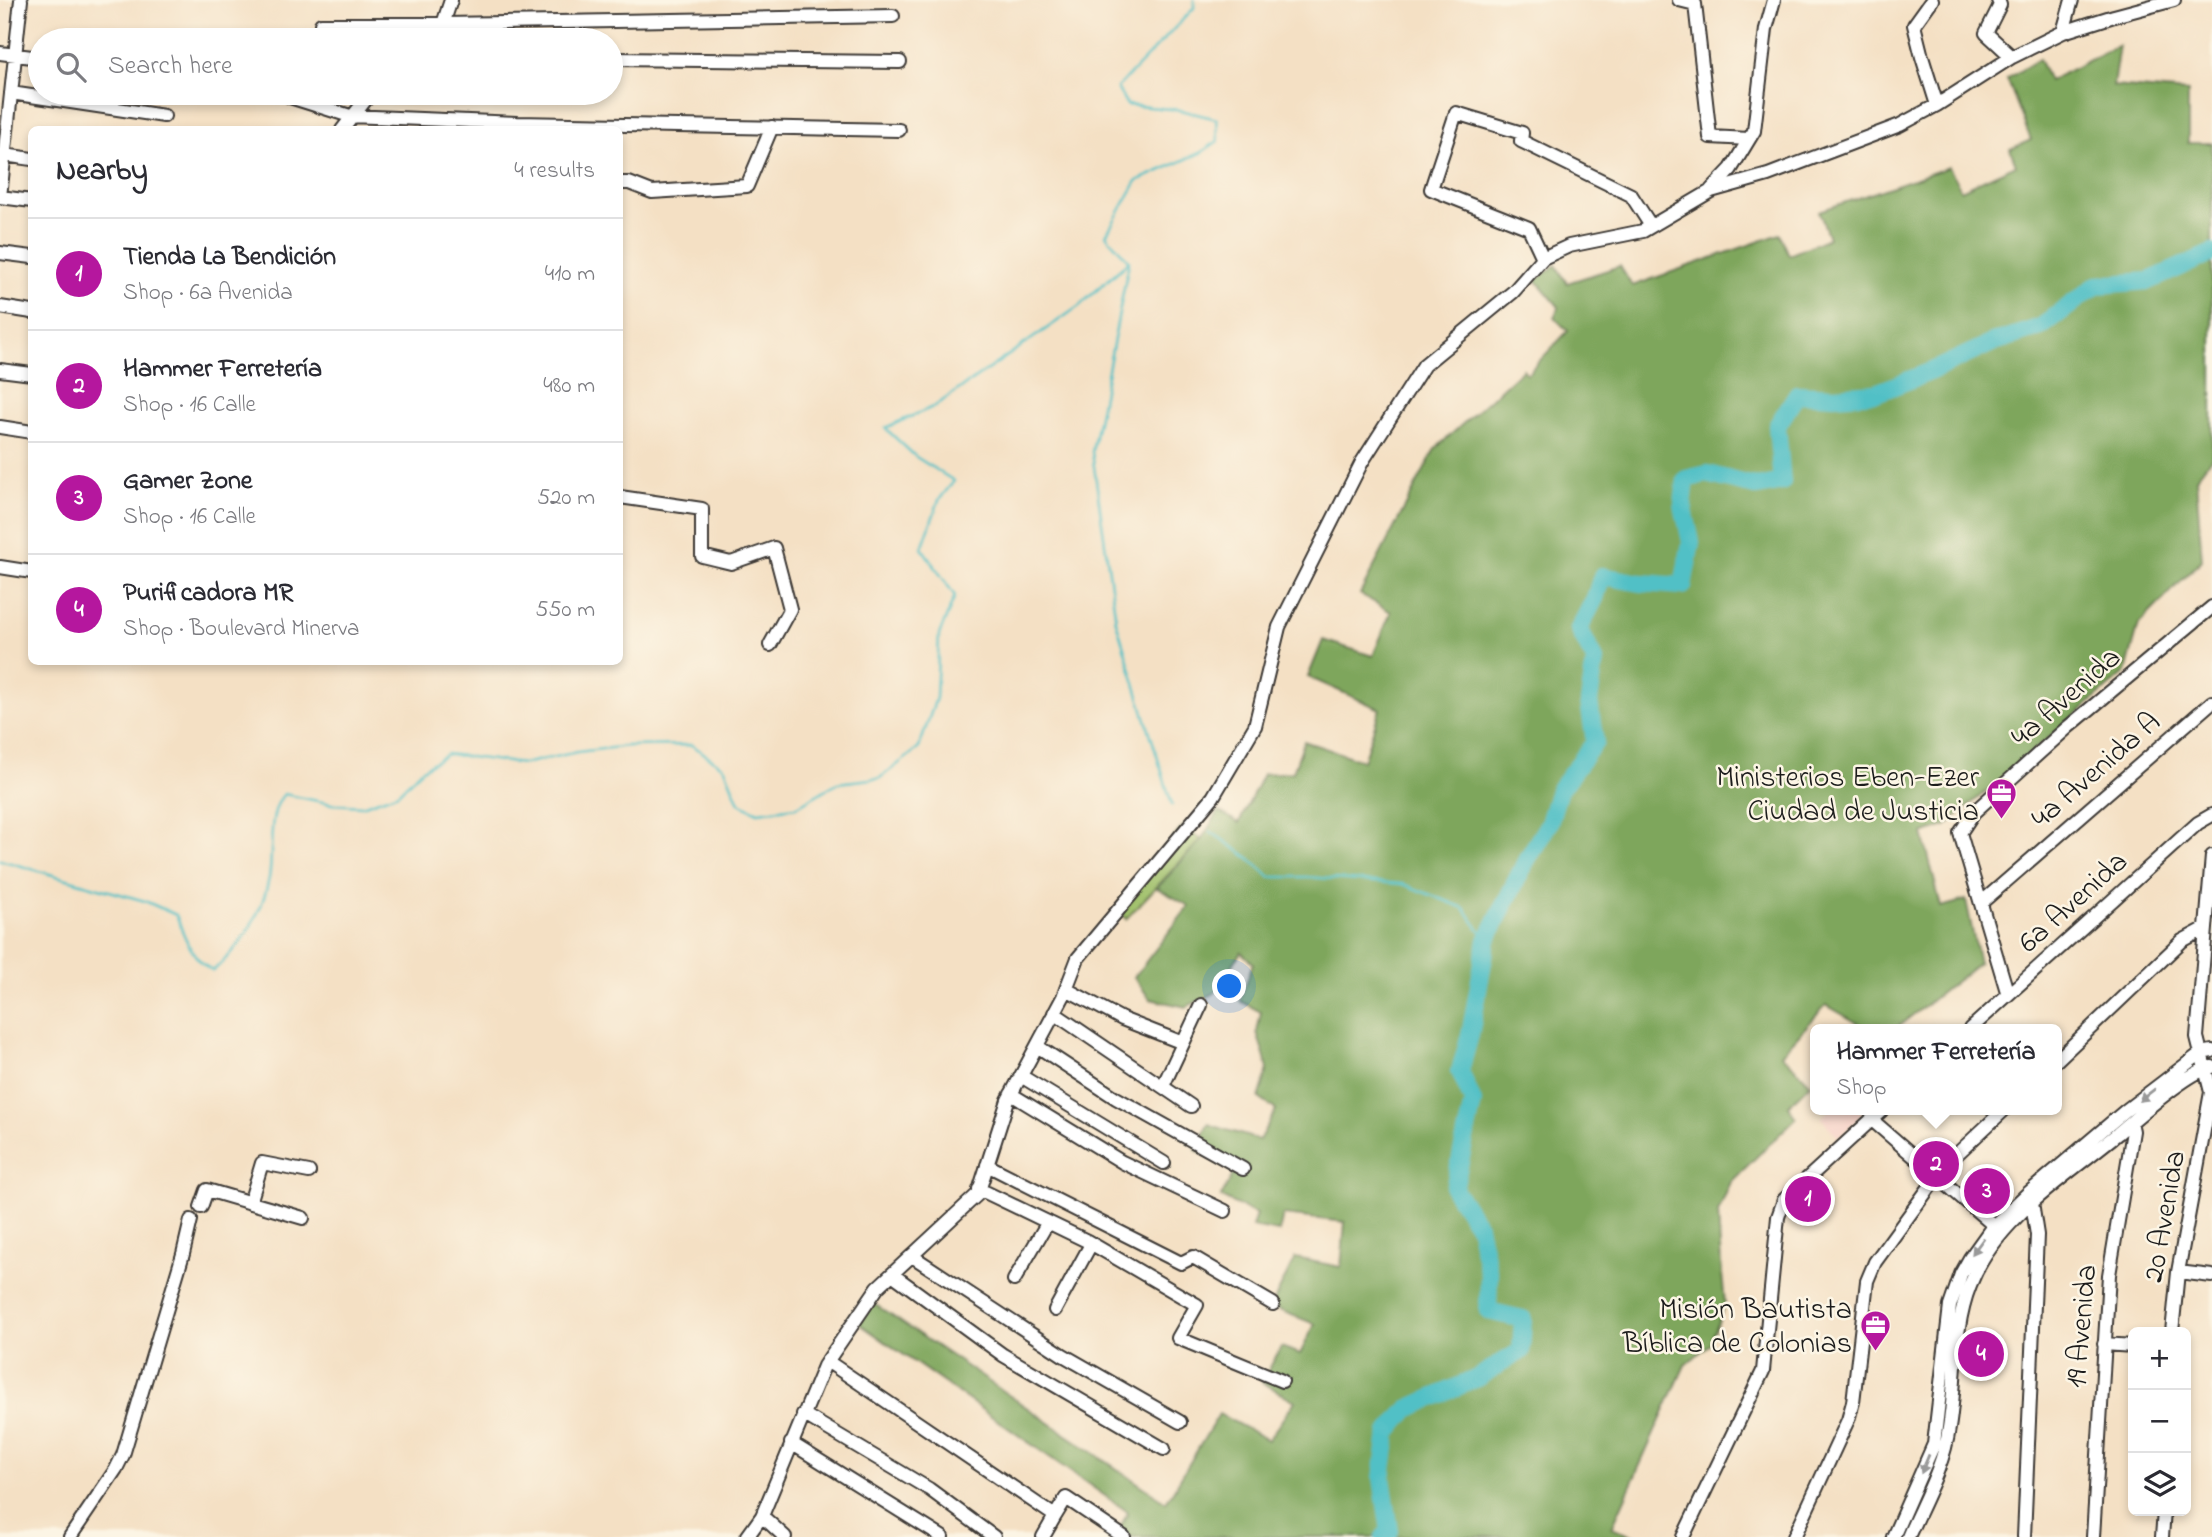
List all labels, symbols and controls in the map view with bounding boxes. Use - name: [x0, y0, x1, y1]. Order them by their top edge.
- search box: [28, 28, 623, 105]
- icon: search: [52, 48, 90, 86]
- text: Search here: [108, 48, 233, 86]
- text: Nearby: [56, 150, 148, 194]
- text: 4 results: [514, 155, 595, 188]
- text: Tienda La Bendición: [123, 239, 336, 277]
- text: 1: [75, 258, 83, 291]
- text: 410 m: [545, 258, 595, 291]
- text: Shop · 6a Avenida: [123, 277, 293, 310]
- text: Hammer Ferretería: [123, 351, 322, 389]
- text: 2: [73, 370, 85, 403]
- text: 480 m: [543, 370, 595, 403]
- text: Shop · 16 Calle: [123, 389, 256, 422]
- text: Gamer Zone: [123, 463, 252, 501]
- text: 3: [74, 482, 84, 515]
- text: 520 m: [537, 482, 595, 515]
- text: Shop · 16 Calle: [123, 501, 256, 534]
- text: Purificadora MR: [123, 575, 293, 613]
- text: 4: [74, 594, 84, 627]
- text: 550 m: [535, 594, 595, 627]
- text: Shop · Boulevard Minerva: [123, 613, 360, 646]
- street label: 4a Avenida: [2002, 638, 2132, 759]
- street label: 4a Avenida A: [2022, 702, 2172, 840]
- place label: Ministerios Eben-Ezer Ciudad de Justicia: [1716, 757, 1980, 835]
- office icon: Ministerios Eben-Ezer Ciudad de Justicia: [1985, 776, 2019, 820]
- street label: 6a Avenida: [2009, 842, 2139, 965]
- your location: [1212, 969, 1246, 1003]
- popup: [1810, 1024, 2062, 1115]
- text: Hammer Ferretería: [1836, 1034, 2036, 1072]
- text: Shop: [1836, 1072, 1887, 1105]
- one-way arrow: [2138, 1087, 2156, 1101]
- pin: 2: [1913, 1138, 1959, 1190]
- street label: 20 Avenida: [2133, 1147, 2199, 1286]
- pin: 3: [1964, 1165, 2010, 1217]
- pin: 1: [1785, 1173, 1831, 1225]
- one-way arrow: [1972, 1237, 1986, 1255]
- street label: 19 Avenida: [2056, 1263, 2110, 1390]
- place label: Misión Bautista Bíblica de Colonias: [1622, 1289, 1852, 1367]
- office icon: Misión Bautista Bíblica de Colonias: [1858, 1308, 1892, 1352]
- map controls: [2128, 1327, 2191, 1516]
- button: +: [2128, 1327, 2191, 1390]
- pin: 4: [1958, 1328, 2004, 1380]
- button: −: [2128, 1390, 2191, 1453]
- button: layers: [2128, 1453, 2191, 1516]
- one-way arrow: [1919, 1454, 1931, 1474]

